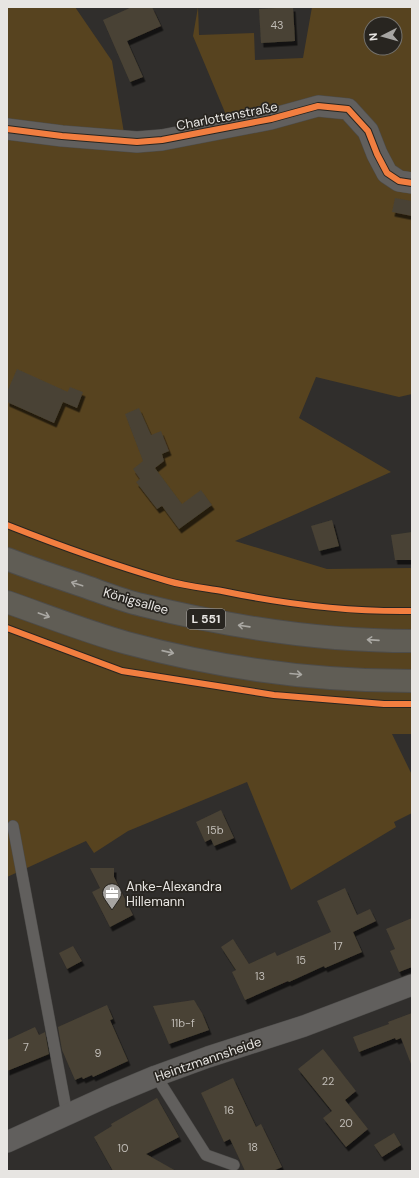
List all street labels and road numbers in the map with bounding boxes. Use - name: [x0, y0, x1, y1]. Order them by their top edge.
- street label: Charlottenstraße: [175, 98, 279, 134]
- street label: Königsallee: [102, 584, 170, 618]
- road number: L 551: [187, 609, 225, 629]
- street label: Heintzmannsheide: [153, 1033, 263, 1085]

